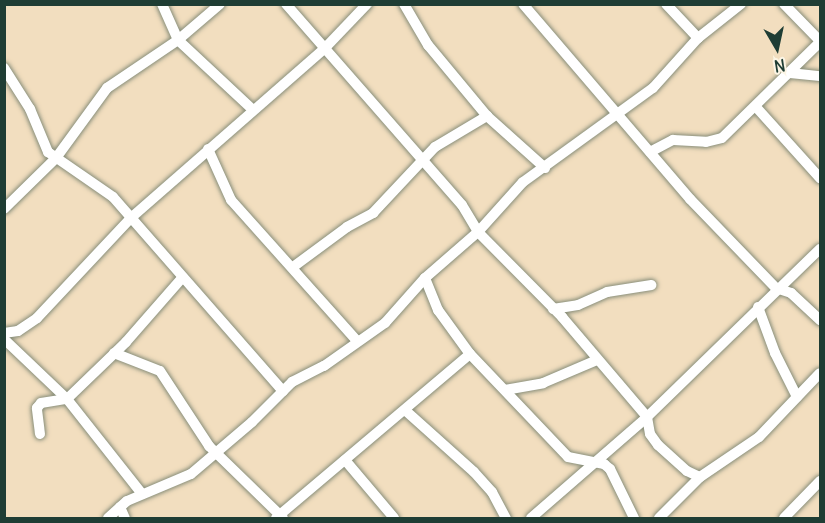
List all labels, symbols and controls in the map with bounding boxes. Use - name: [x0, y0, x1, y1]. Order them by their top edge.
- north arrow: [747, 18, 807, 78]
- text: N: [773, 55, 787, 77]

